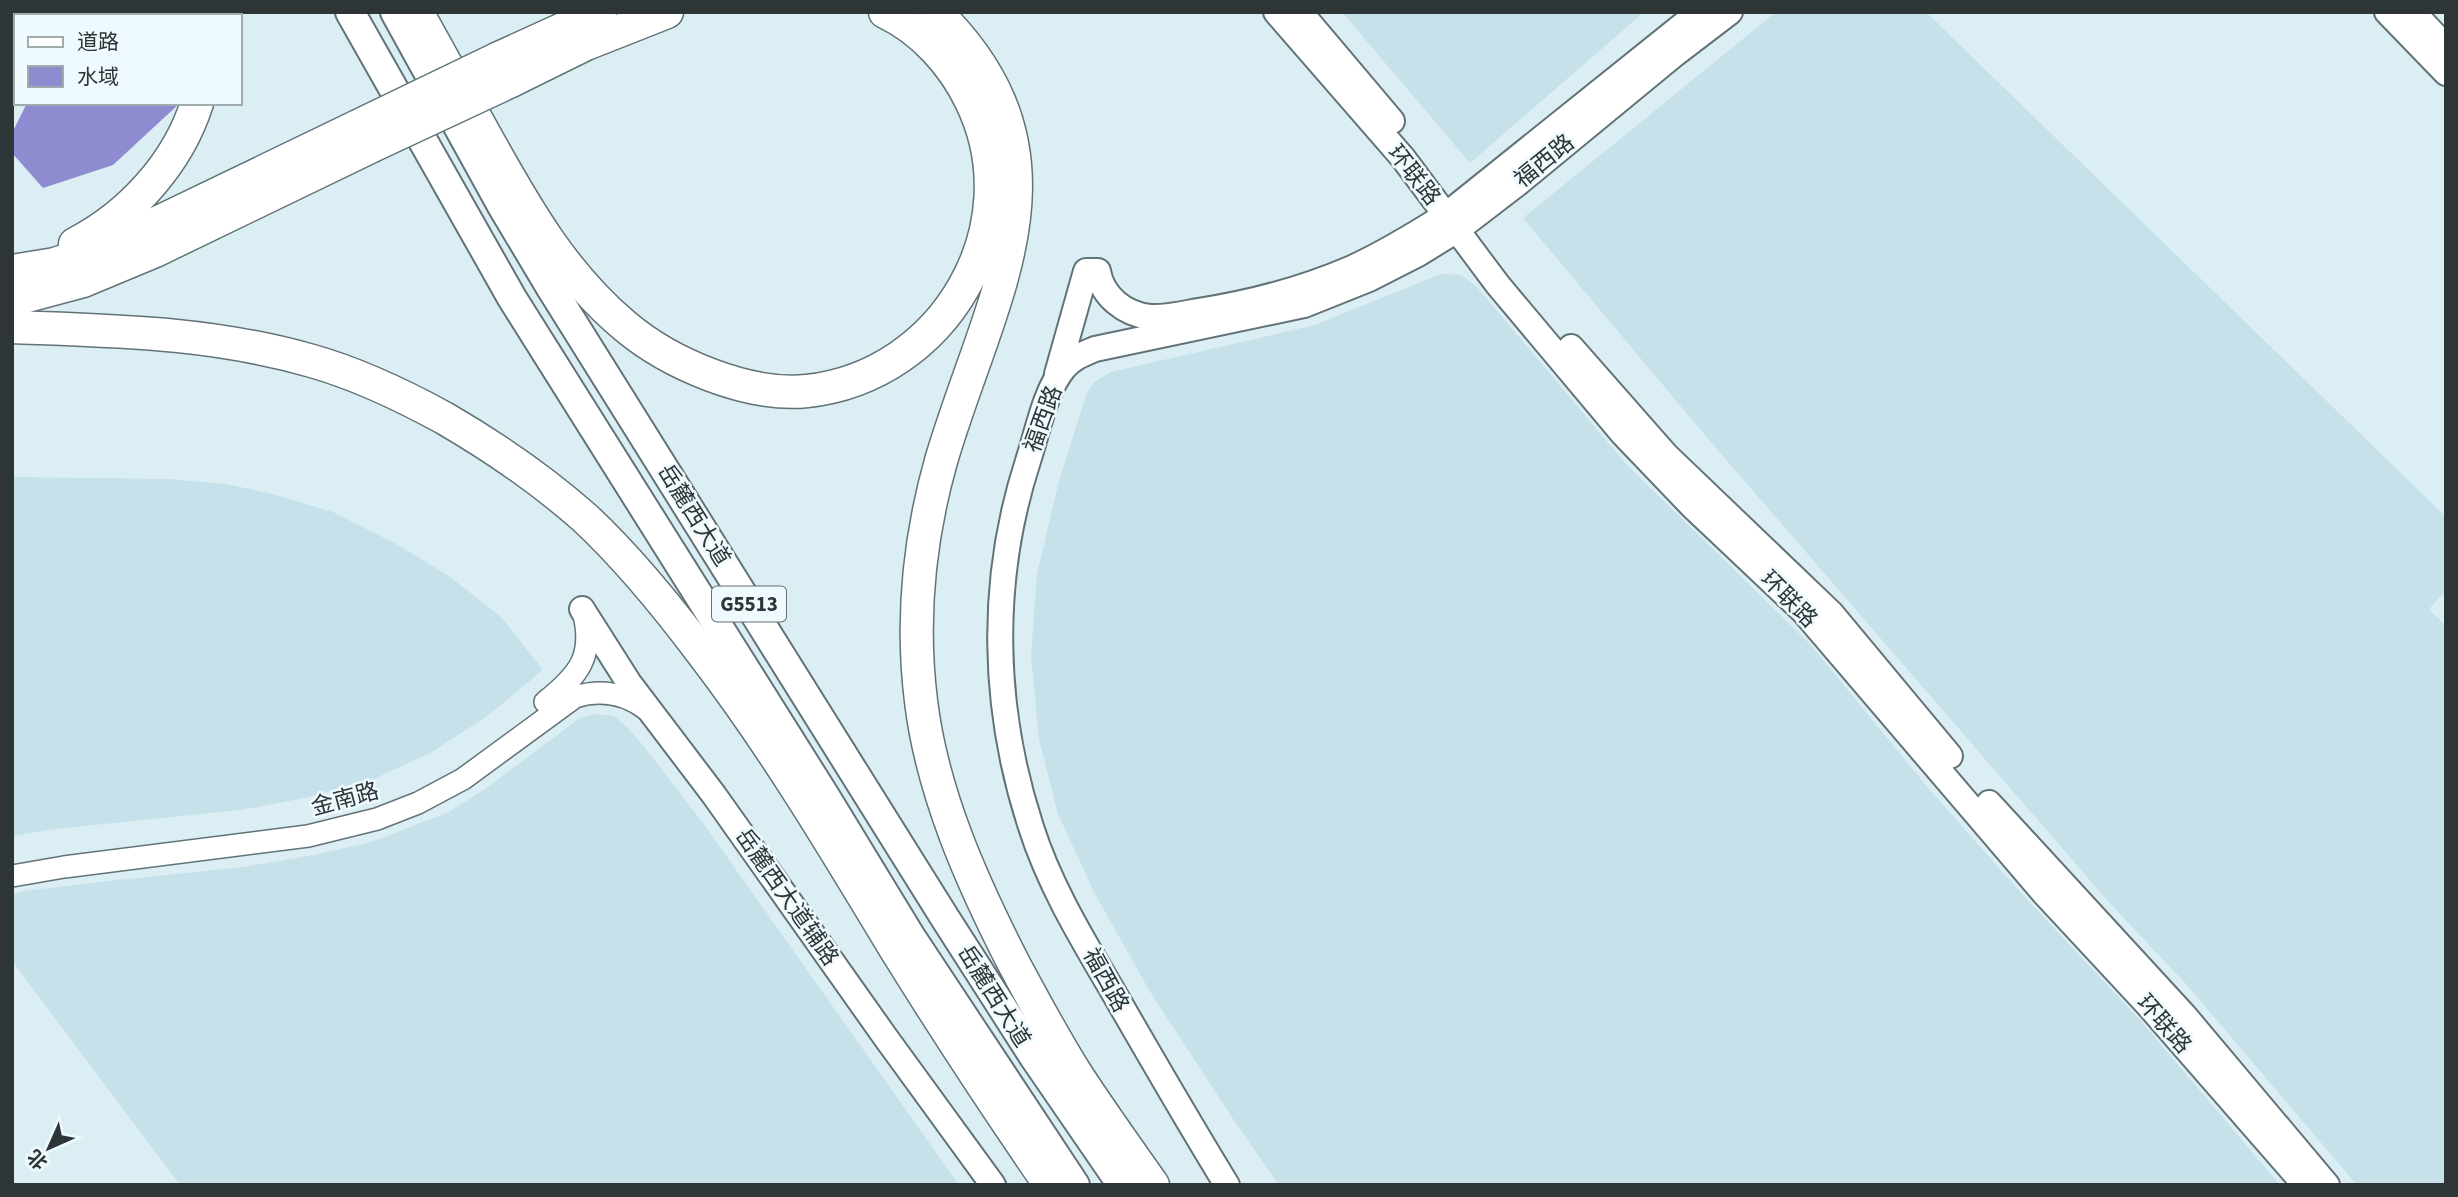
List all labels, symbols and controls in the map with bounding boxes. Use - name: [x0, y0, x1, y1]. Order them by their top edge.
- legend: [14, 14, 242, 105]
- text: 道路: [77, 27, 119, 57]
- text: 水域: [77, 62, 119, 92]
- street label: 福西路: [1507, 126, 1581, 196]
- street label: 环联路: [1380, 138, 1448, 212]
- street label: 福西路: [1016, 381, 1070, 457]
- street label: 岳麓西大道: [650, 457, 738, 573]
- street label: 环联路: [1753, 563, 1825, 635]
- road number: G5513: [712, 586, 786, 622]
- street label: 金南路: [307, 774, 383, 824]
- street label: 岳麓西大道辅路: [727, 822, 847, 972]
- street label: 岳麓西大道: [950, 938, 1038, 1054]
- street label: 福西路: [1075, 942, 1137, 1018]
- street label: 环联路: [2129, 987, 2199, 1061]
- north arrow: [14, 1113, 84, 1183]
- text: 北: [22, 1143, 54, 1175]

